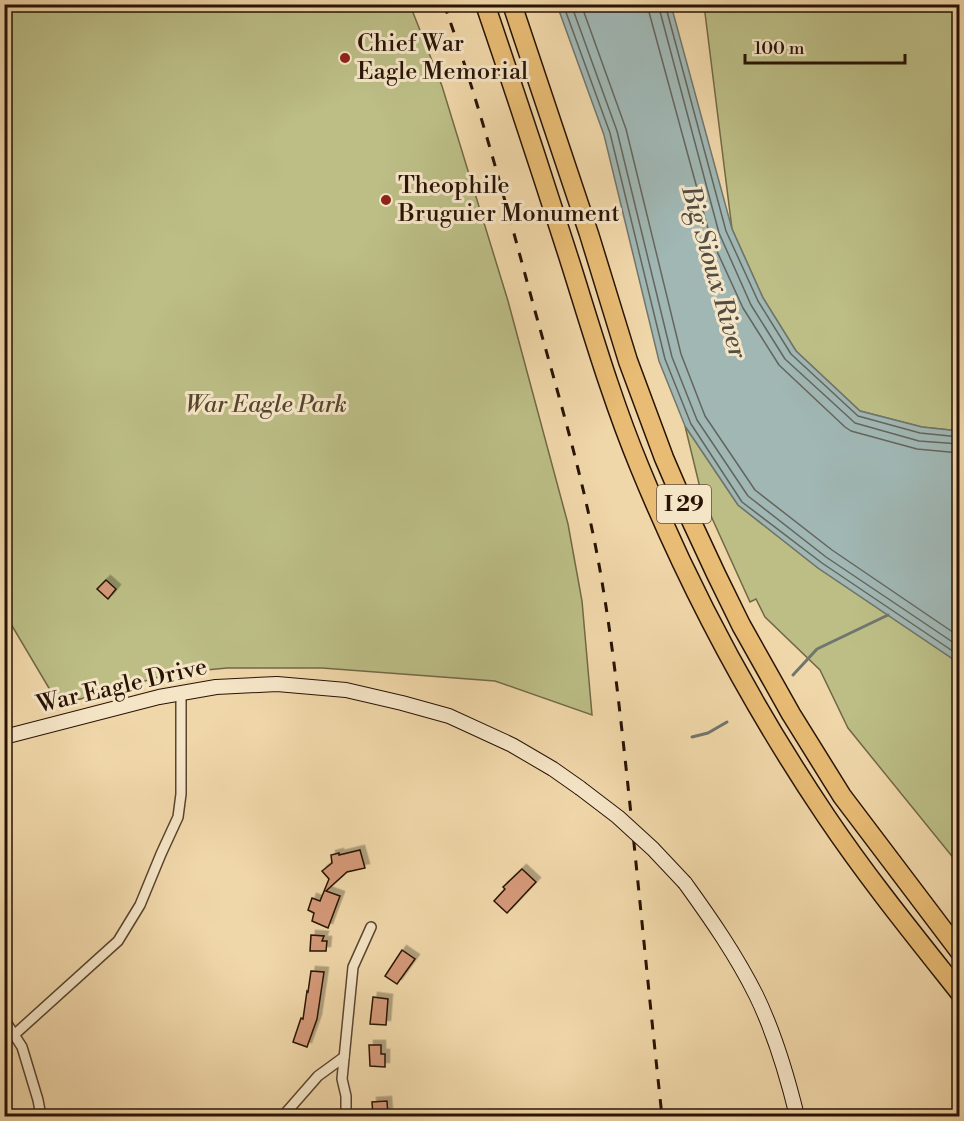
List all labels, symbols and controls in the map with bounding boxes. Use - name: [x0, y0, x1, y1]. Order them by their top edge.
- scale bar: [745, 27, 906, 65]
- place label: Chief War Eagle Memorial: [357, 29, 528, 87]
- text: 100 m: [754, 37, 805, 60]
- marker: Chief War Eagle Memorial: [338, 51, 352, 65]
- place label: Theophile Bruguier Monument: [397, 171, 620, 229]
- water label: Big Sioux River: [674, 181, 754, 363]
- marker: Theophile Bruguier Monument: [379, 193, 393, 207]
- park label: War Eagle Park: [185, 390, 347, 420]
- road number: I 29: [657, 485, 711, 523]
- street label: War Eagle Drive: [33, 652, 210, 720]

